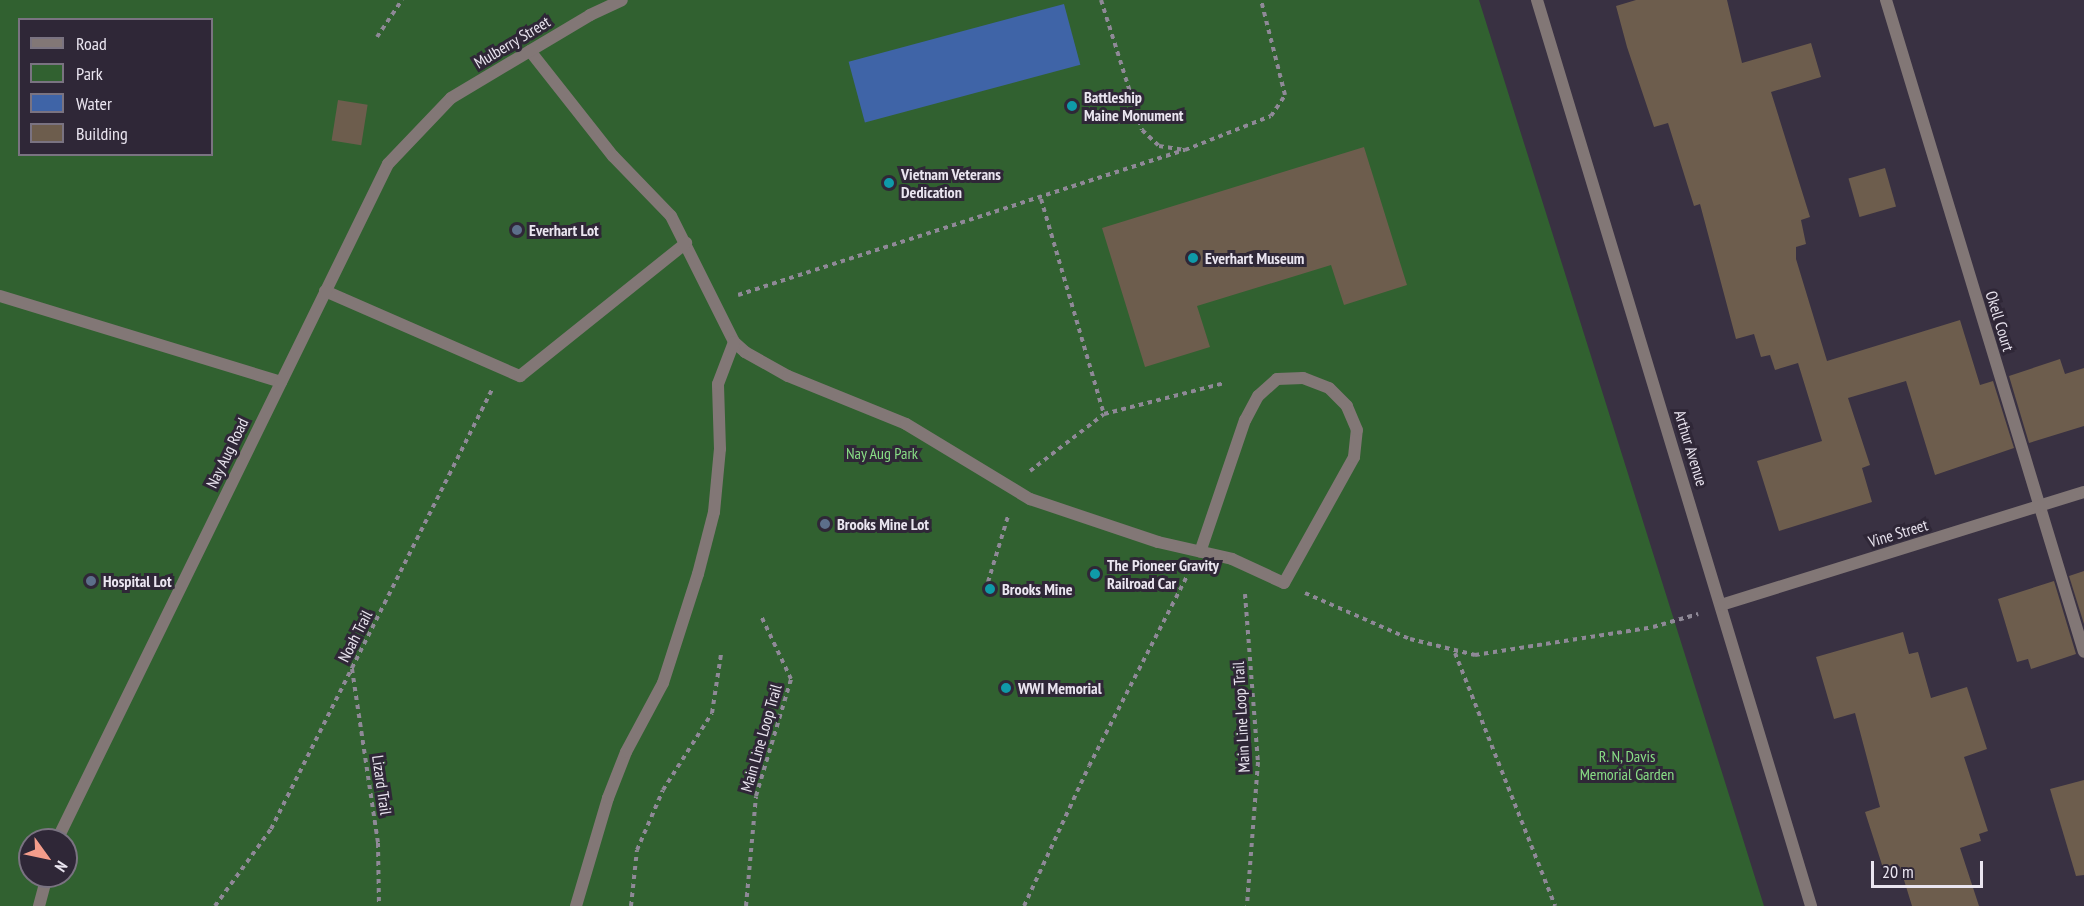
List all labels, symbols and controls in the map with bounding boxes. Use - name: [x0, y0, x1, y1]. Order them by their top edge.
- street label: Mulberry Street: [470, 12, 554, 72]
- legend: [18, 18, 213, 156]
- text: Road: [76, 32, 107, 55]
- text: Park: [76, 62, 103, 85]
- place label: Battleship Maine Monument: [1084, 87, 1184, 125]
- text: Water: [76, 92, 112, 115]
- marker: Battleship Maine Monument: [1065, 99, 1079, 113]
- text: Building: [76, 122, 128, 145]
- place label: Vietnam Veterans Dedication: [901, 164, 1001, 202]
- marker: Vietnam Veterans Dedication: [882, 176, 896, 190]
- place label: Everhart Lot: [529, 220, 599, 240]
- marker: Everhart Lot: [510, 223, 524, 237]
- place label: Everhart Museum: [1205, 248, 1304, 268]
- marker: Everhart Museum: [1186, 251, 1200, 265]
- street label: Okell Court: [1982, 288, 2018, 354]
- street label: Arthur Avenue: [1670, 407, 1712, 489]
- street label: Nay Aug Road: [202, 414, 252, 492]
- park label: Nay Aug Park: [845, 443, 919, 463]
- place label: Brooks Mine Lot: [837, 514, 929, 534]
- street label: Vine Street: [1866, 515, 1930, 551]
- marker: Brooks Mine Lot: [818, 517, 832, 531]
- place label: The Pioneer Gravity Railroad Car: [1107, 555, 1219, 593]
- marker: The Pioneer Gravity Railroad Car: [1088, 567, 1102, 581]
- place label: Hospital Lot: [103, 571, 172, 591]
- marker: Hospital Lot: [84, 574, 98, 588]
- place label: Brooks Mine: [1002, 579, 1072, 599]
- marker: Brooks Mine: [983, 582, 997, 596]
- street label: Noah Trail: [334, 607, 376, 665]
- street label: Main Line Loop Trail: [1228, 661, 1254, 773]
- place label: WWI Memorial: [1018, 678, 1102, 698]
- marker: WWI Memorial: [999, 681, 1013, 695]
- street label: Main Line Loop Trail: [736, 682, 786, 794]
- park label: R. N, Davis Memorial Garden: [1580, 746, 1674, 784]
- street label: Lizard Trail: [368, 754, 396, 816]
- north arrow: [18, 828, 78, 888]
- scale bar: [1874, 849, 1986, 887]
- text: N: [51, 858, 72, 876]
- text: 20 m: [1882, 860, 1914, 883]

